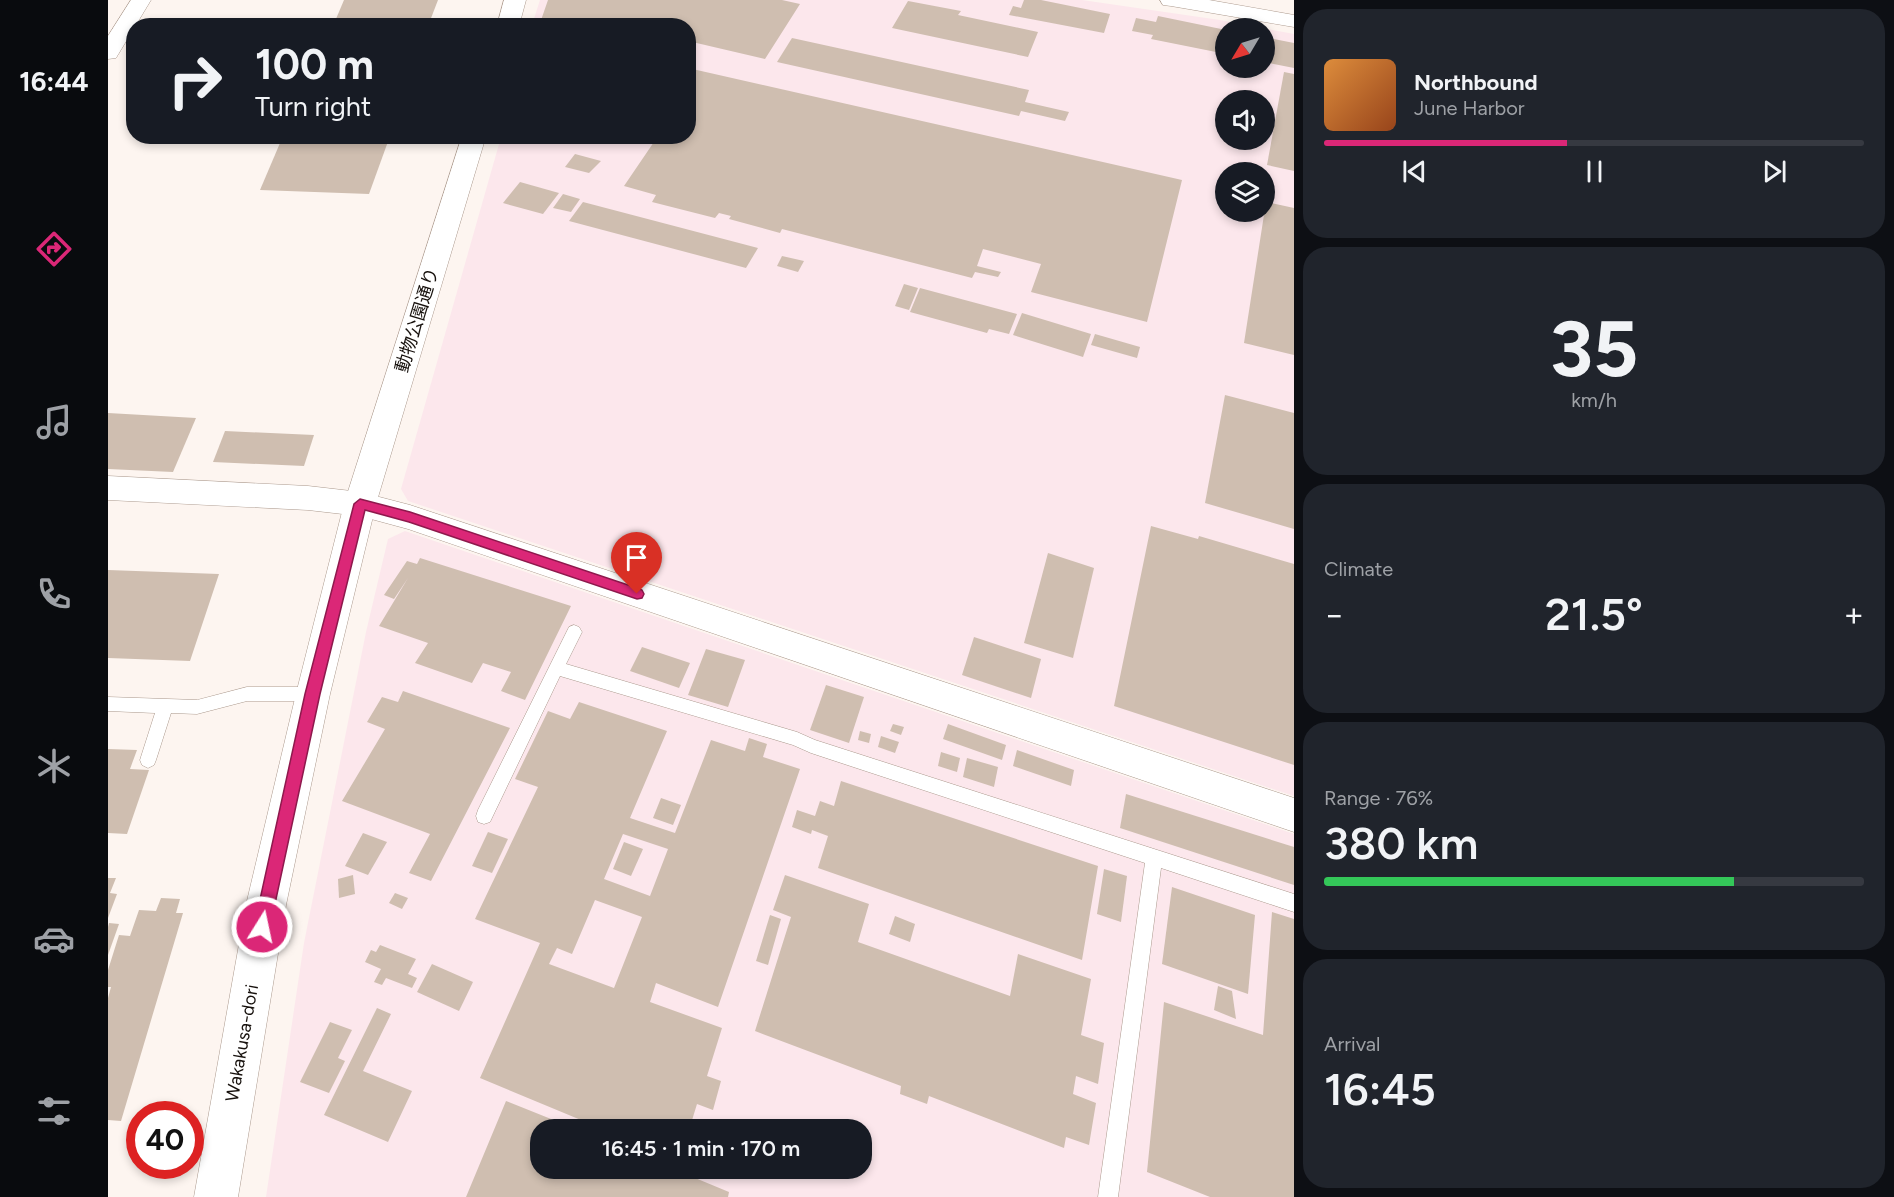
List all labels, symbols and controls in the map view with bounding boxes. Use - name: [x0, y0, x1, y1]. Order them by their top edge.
- north arrow: [1215, 18, 1275, 78]
- map controls: [1215, 18, 1275, 222]
- text: 100 m: [255, 39, 374, 90]
- icon: right: [156, 42, 234, 120]
- text: 16:44: [19, 65, 89, 98]
- text: Northbound: [1414, 69, 1538, 96]
- text: Turn right: [255, 90, 371, 123]
- button: sound: [1215, 90, 1275, 150]
- text: June Harbor: [1414, 96, 1525, 120]
- icon: previous: [1398, 155, 1431, 188]
- icon: pause: [1578, 155, 1611, 188]
- icon: next: [1758, 155, 1791, 188]
- button: layers: [1215, 162, 1275, 222]
- icon: directions: [33, 228, 75, 270]
- street label: 動物公園通り: [391, 265, 443, 375]
- text: 35: [1550, 302, 1638, 396]
- text: km/h: [1571, 388, 1617, 412]
- icon: music: [33, 401, 75, 443]
- pin: [611, 532, 662, 594]
- icon: arrive: [620, 541, 653, 574]
- text: Climate: [1324, 557, 1393, 581]
- icon: phone: [33, 573, 75, 615]
- text: 21.5°: [1545, 587, 1643, 641]
- text: −: [1324, 595, 1345, 634]
- text: +: [1843, 595, 1864, 634]
- icon: climate: [33, 745, 75, 787]
- text: Range · 76%: [1324, 786, 1433, 810]
- text: 380 km: [1324, 816, 1478, 870]
- position arrow: [230, 895, 294, 959]
- icon: car: [33, 918, 75, 960]
- street label: Wakakusa-dori: [221, 983, 263, 1103]
- text: Arrival: [1324, 1032, 1380, 1056]
- text: 16:45: [1324, 1062, 1436, 1116]
- icon: filters: [33, 1090, 75, 1132]
- speed limit sign: 40: [126, 1101, 204, 1179]
- text: 16:45 · 1 min · 170 m: [602, 1135, 800, 1162]

